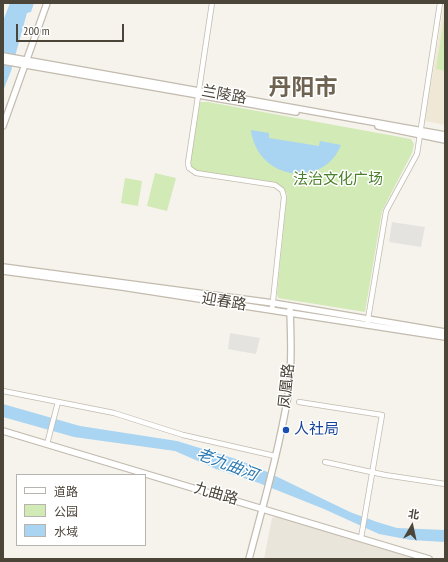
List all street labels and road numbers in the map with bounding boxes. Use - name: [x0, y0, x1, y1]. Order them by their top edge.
- street label: 兰陵路: [200, 82, 248, 108]
- street label: 迎春路: [200, 290, 248, 314]
- street label: 凤凰路: [276, 363, 298, 409]
- street label: 九曲路: [192, 479, 240, 509]

